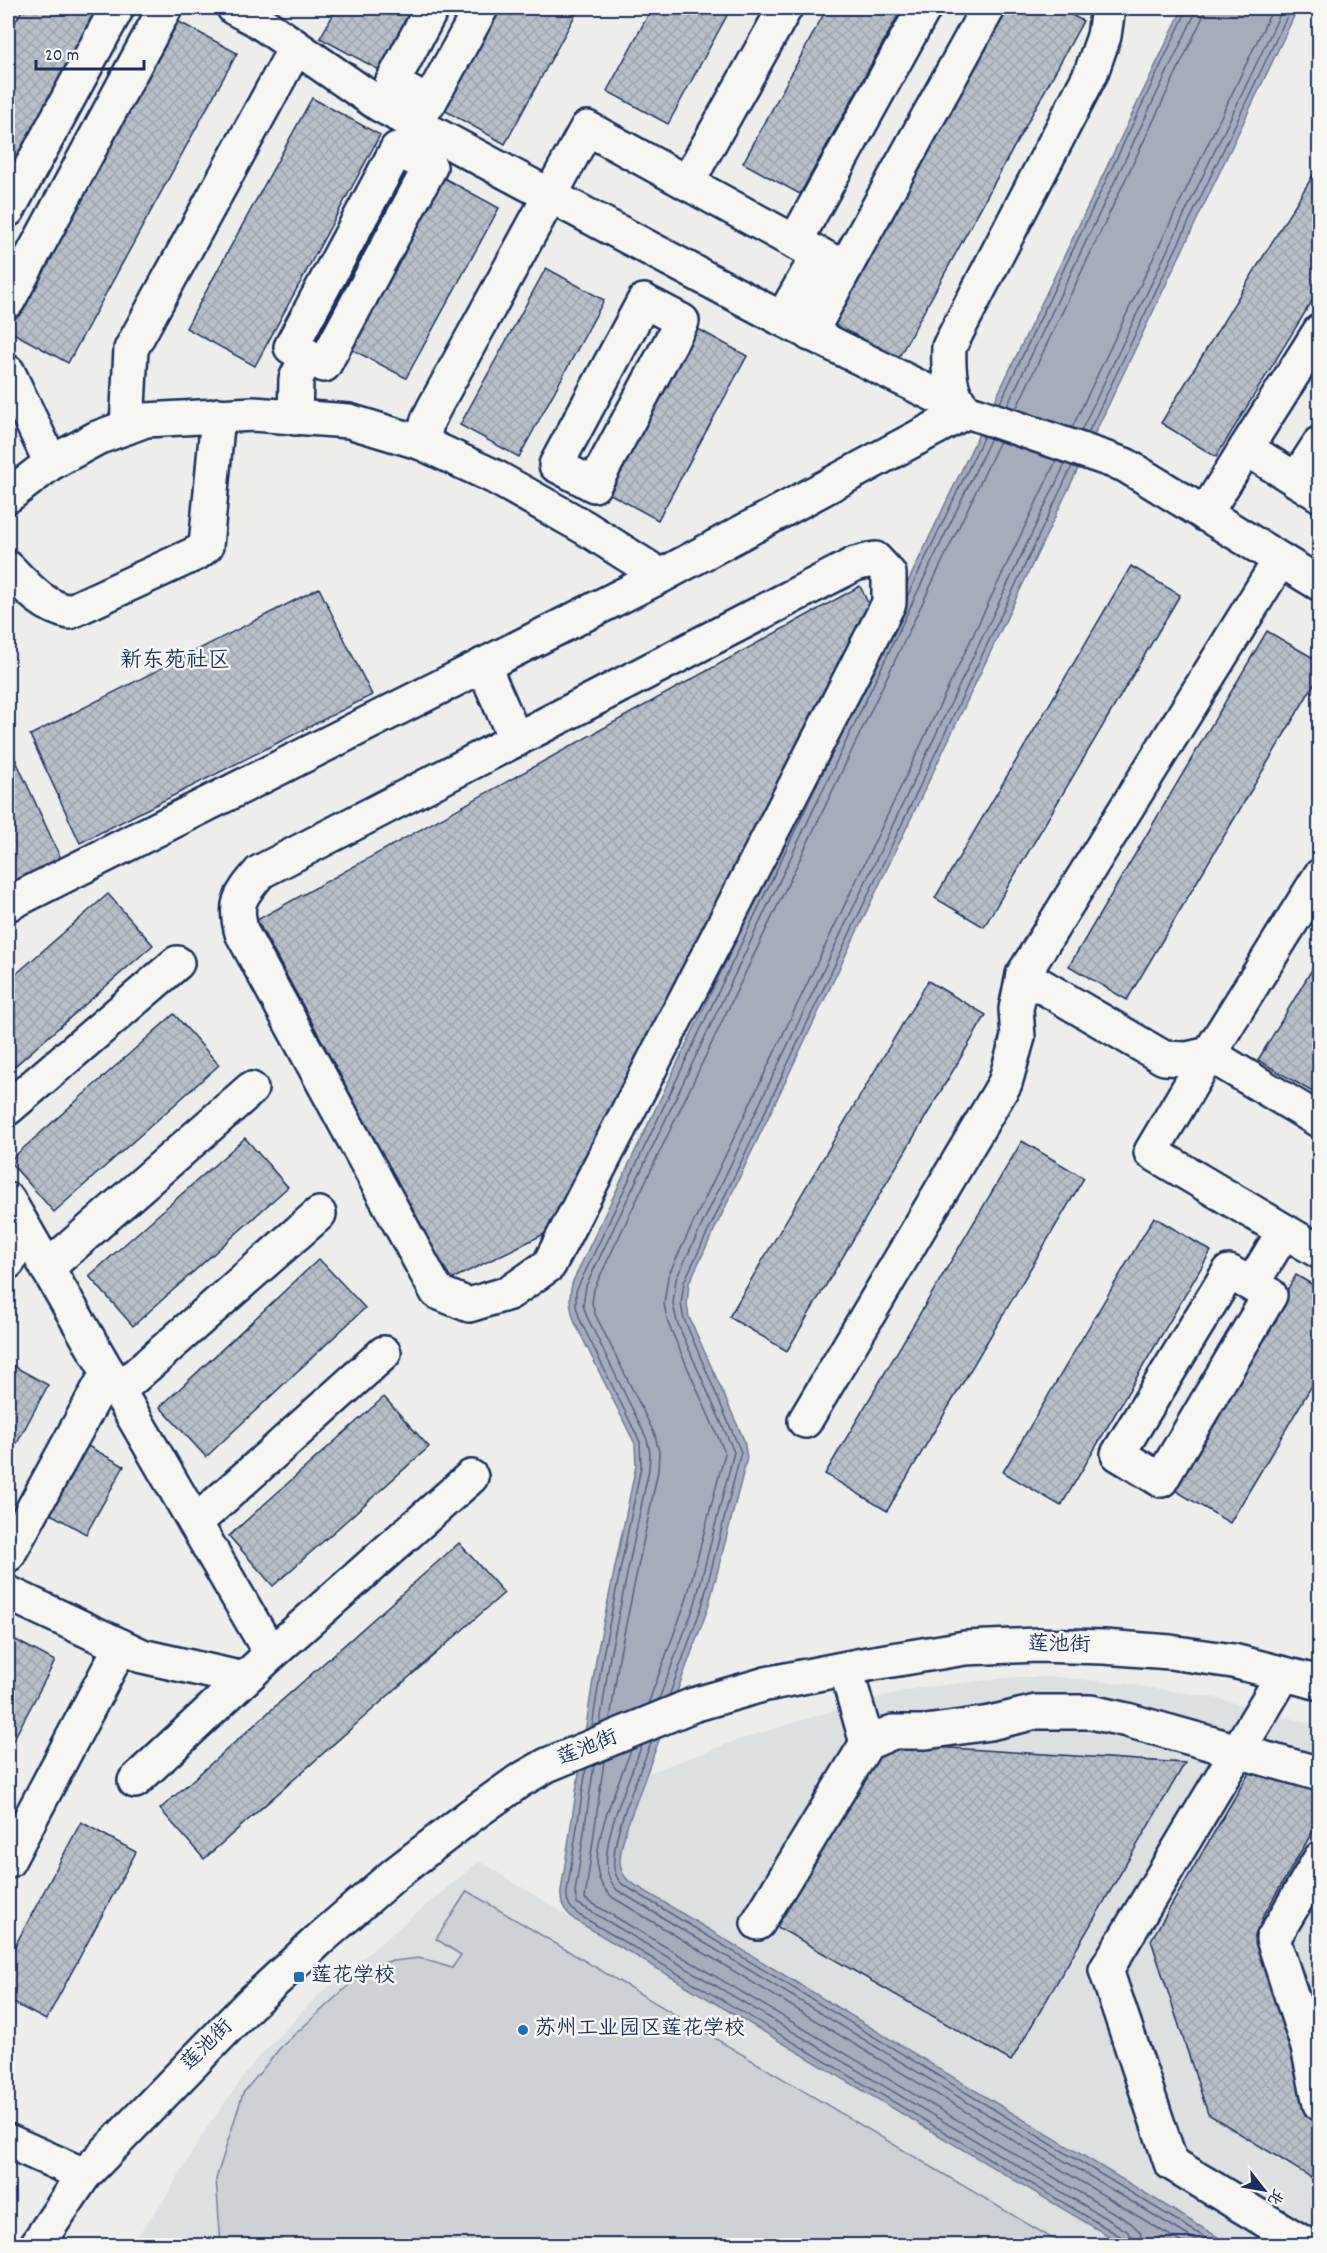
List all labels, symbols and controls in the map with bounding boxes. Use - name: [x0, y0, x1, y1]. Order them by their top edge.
- scale bar: [36, 33, 144, 71]
- text: 20 m: [45, 44, 79, 69]
- district label: 新东苑社区: [120, 646, 230, 677]
- street label: 莲池街: [1027, 1630, 1091, 1662]
- street label: 莲池街: [553, 1723, 623, 1775]
- place label: 莲花学校: [311, 1962, 395, 1992]
- marker: 莲花学校: [292, 1970, 306, 1984]
- street label: 莲池街: [175, 2013, 241, 2079]
- place label: 苏州工业园区莲花学校: [535, 2015, 745, 2045]
- marker: 苏州工业园区莲花学校: [516, 2023, 530, 2037]
- north arrow: [1234, 2160, 1294, 2220]
- text: 北: [1261, 2184, 1289, 2209]

